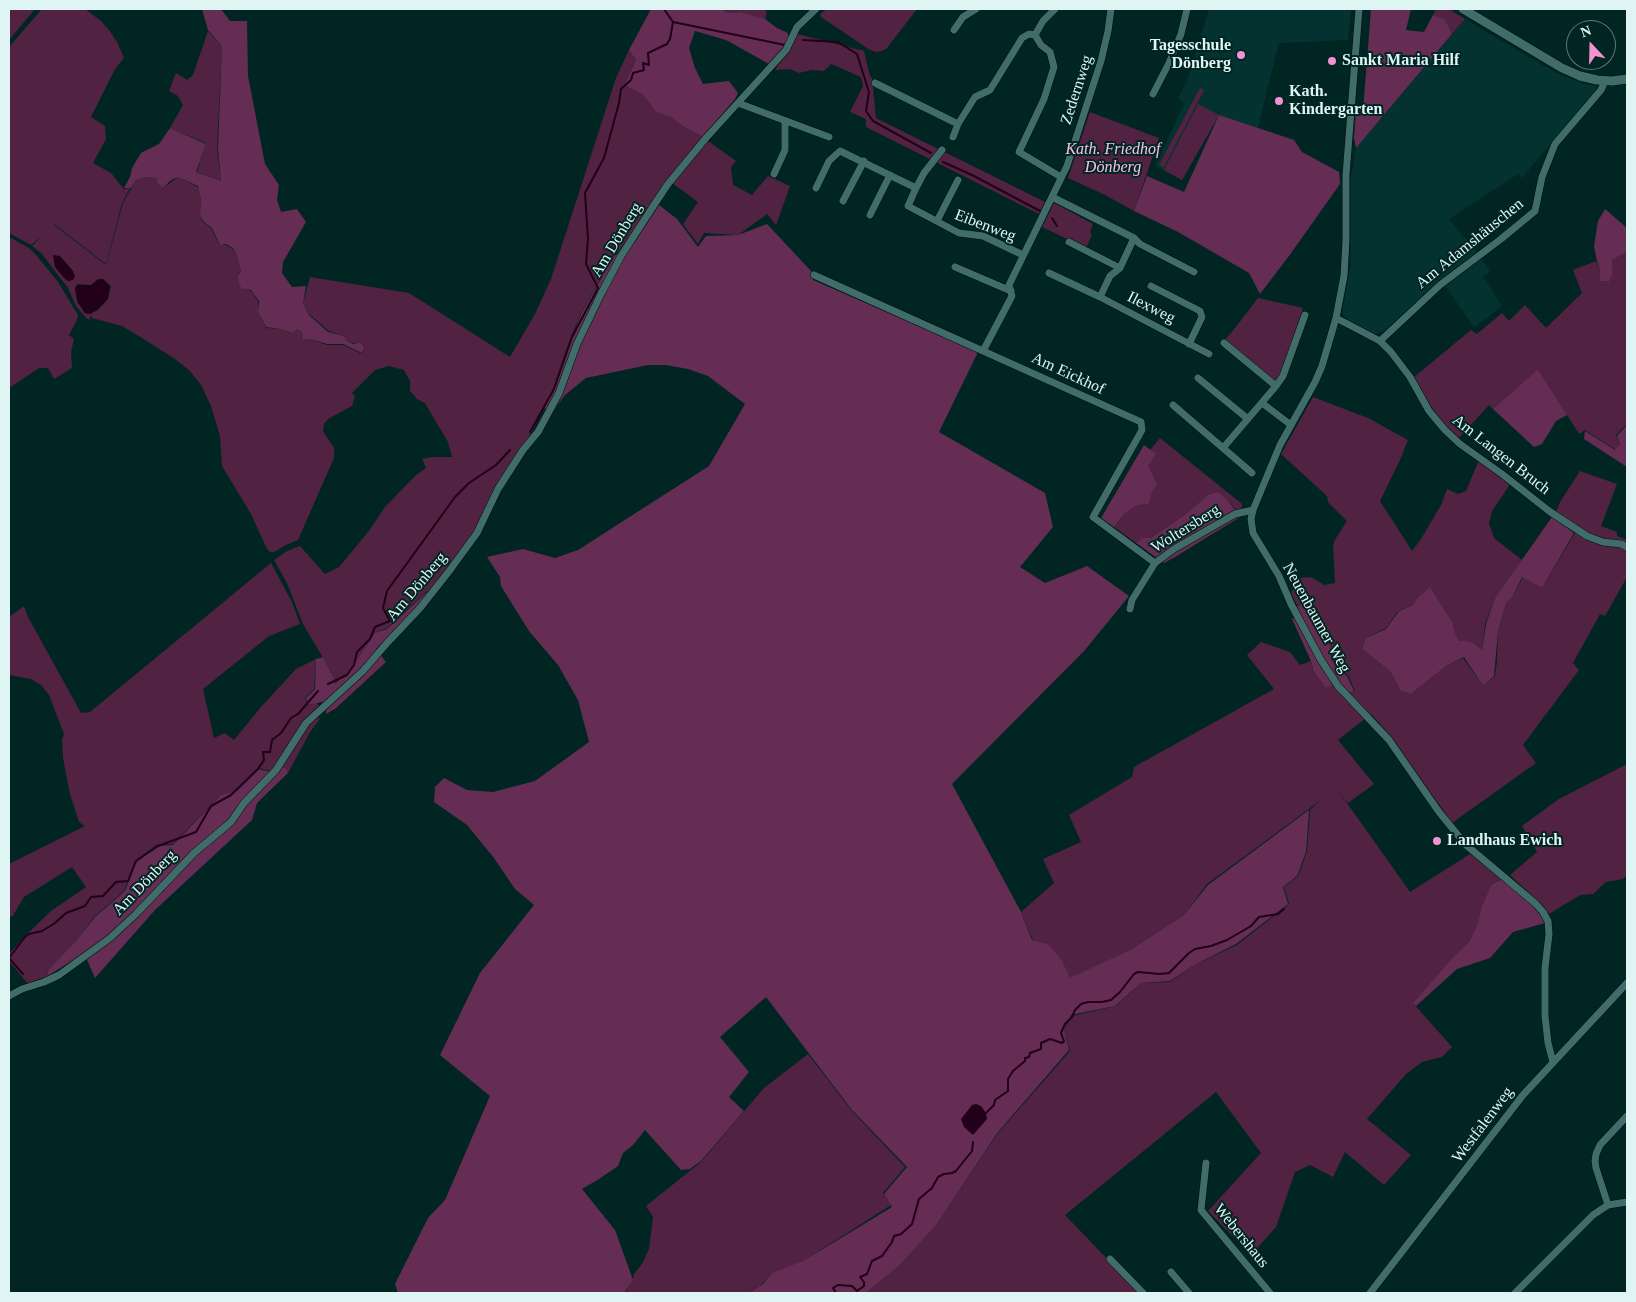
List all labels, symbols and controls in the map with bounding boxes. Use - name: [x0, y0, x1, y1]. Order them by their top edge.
- north arrow: [1566, 20, 1616, 70]
- text: N: [1578, 23, 1593, 40]
- place label: Tagesschule Dönberg: [1150, 36, 1231, 74]
- marker: Tagesschule Dönberg: [1235, 49, 1247, 61]
- place label: Sankt Maria Hilf: [1342, 51, 1459, 71]
- street label: Zedernweg: [1057, 53, 1097, 127]
- marker: Sankt Maria Hilf: [1326, 55, 1338, 67]
- place label: Kath. Kindergarten: [1289, 82, 1382, 120]
- marker: Kath. Kindergarten: [1273, 95, 1285, 107]
- park label: Kath. Friedhof Dönberg: [1065, 140, 1161, 178]
- street label: Am Adamshäuschen: [1412, 195, 1528, 293]
- street label: Am Dönberg: [587, 199, 647, 281]
- street label: Eibenweg: [952, 206, 1018, 246]
- street label: Ilexweg: [1124, 288, 1178, 328]
- street label: Am Eickhof: [1028, 349, 1108, 399]
- street label: Am Langen Bruch: [1448, 411, 1554, 499]
- street label: Woltersberg: [1148, 500, 1224, 558]
- street label: Am Dönberg: [383, 549, 451, 625]
- street label: Neuenbaumer Weg: [1278, 560, 1354, 676]
- place label: Landhaus Ewich: [1447, 831, 1562, 851]
- marker: Landhaus Ewich: [1431, 835, 1443, 847]
- street label: Am Dönberg: [109, 846, 181, 920]
- street label: Westfalenweg: [1448, 1083, 1518, 1167]
- street label: Webershaus: [1209, 1200, 1273, 1272]

